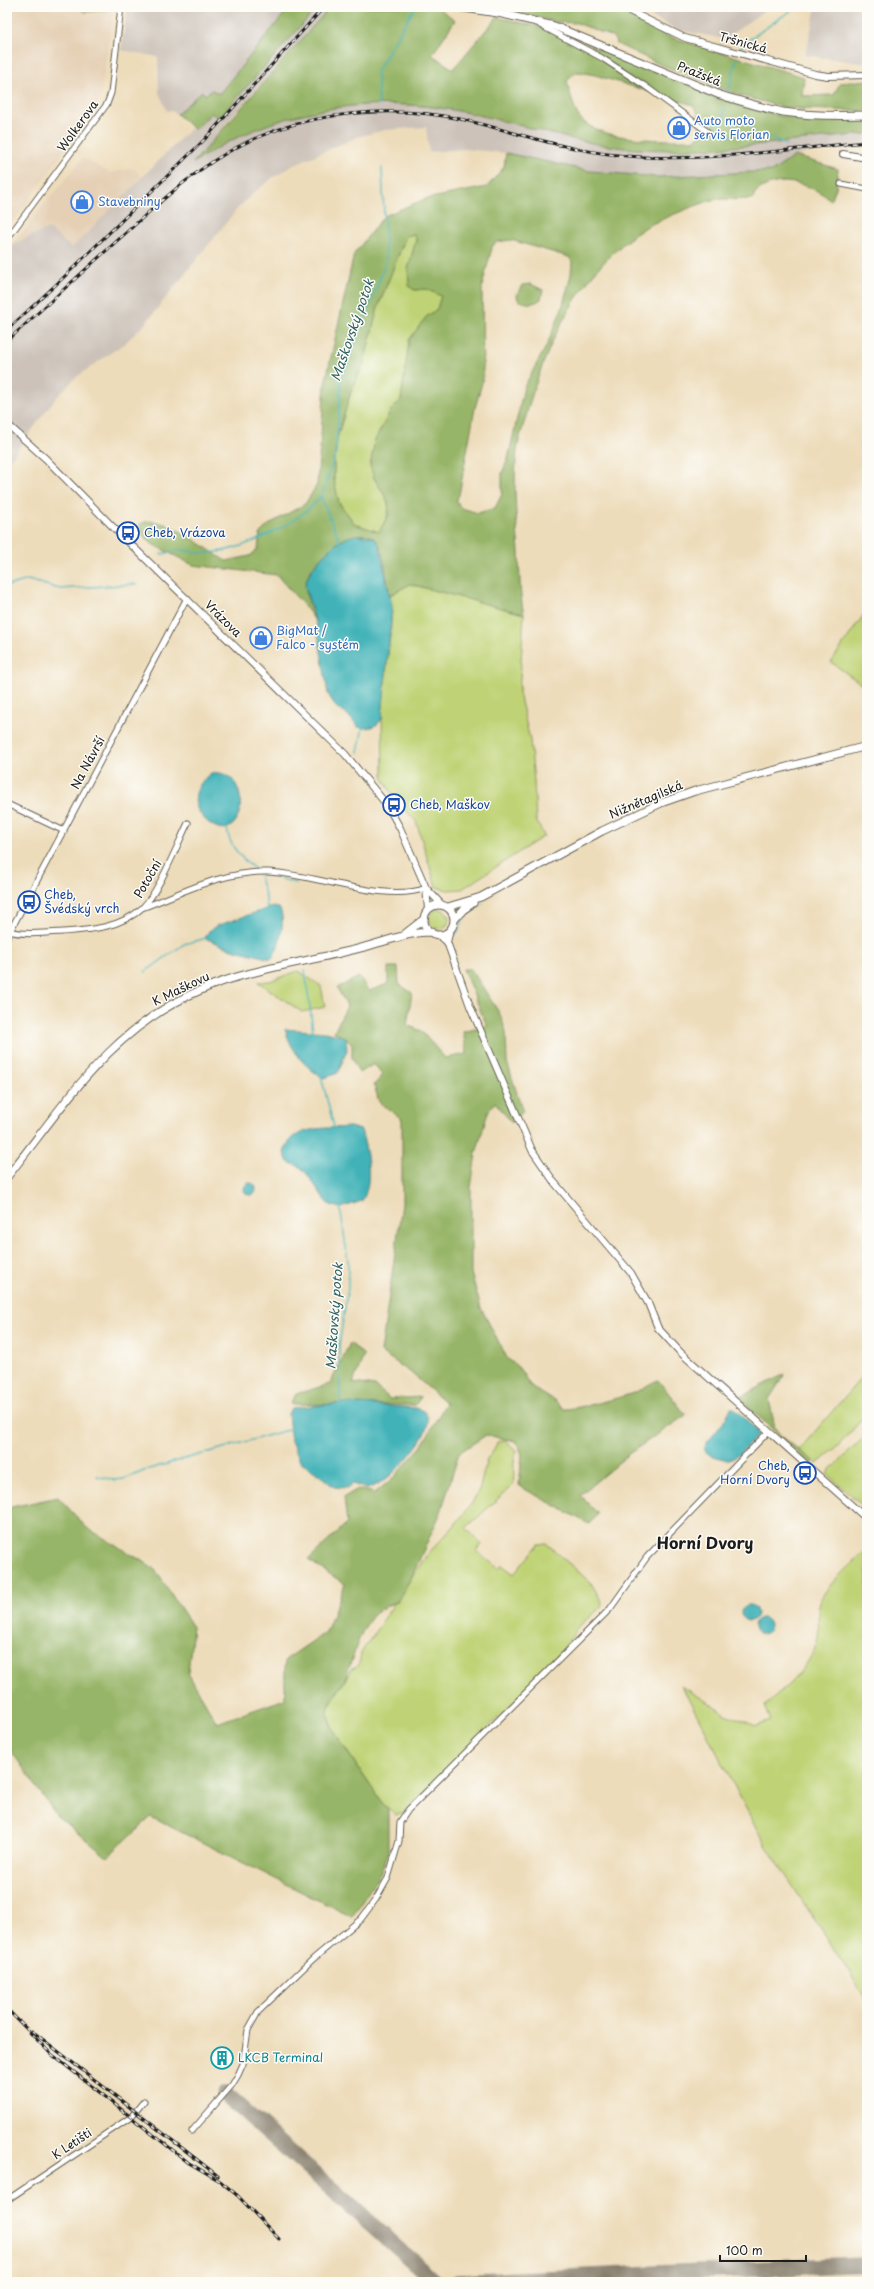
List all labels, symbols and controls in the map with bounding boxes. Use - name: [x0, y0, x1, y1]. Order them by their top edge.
- street label: Tršnická: [717, 27, 770, 57]
- street label: Pražská: [675, 56, 724, 90]
- street label: Wolkerova: [52, 95, 103, 155]
- place label: Auto moto servis Florian: [694, 111, 770, 143]
- shop icon: Auto moto servis Florian: [666, 115, 692, 141]
- shop icon: Stavebniny: [69, 189, 95, 215]
- place label: Stavebniny: [98, 192, 161, 210]
- water label: Maškovský potok: [325, 275, 378, 383]
- bus stop icon: Cheb, Vrázova: [115, 520, 141, 546]
- place label: Cheb, Vrázova: [144, 523, 226, 541]
- street label: Vrázova: [201, 596, 247, 641]
- place label: BigMat / Falco - systém: [276, 621, 359, 653]
- shop icon: BigMat / Falco - systém: [248, 625, 274, 651]
- street label: Na Návrší: [66, 733, 109, 792]
- street label: Nižnětagilská: [606, 775, 686, 823]
- bus stop icon: Cheb, Maškov: [381, 792, 407, 818]
- place label: Cheb, Maškov: [410, 795, 490, 813]
- street label: Potoční: [129, 856, 166, 901]
- place label: Cheb, Švédský vrch: [44, 885, 119, 917]
- bus stop icon: Cheb, Švédský vrch: [16, 889, 42, 915]
- street label: K Maškovu: [149, 967, 212, 1010]
- water label: Maškovský potok: [320, 1261, 347, 1370]
- place label: Cheb, Horní Dvory: [720, 1456, 790, 1488]
- bus stop icon: Cheb, Horní Dvory: [792, 1460, 818, 1486]
- district label: Horní Dvory: [657, 1530, 753, 1554]
- building icon: LKCB Terminal: [209, 2045, 235, 2071]
- place label: LKCB Terminal: [238, 2048, 323, 2066]
- street label: K Letišti: [48, 2123, 95, 2163]
- scale bar: [720, 2237, 806, 2263]
- text: 100 m: [726, 2241, 763, 2259]

